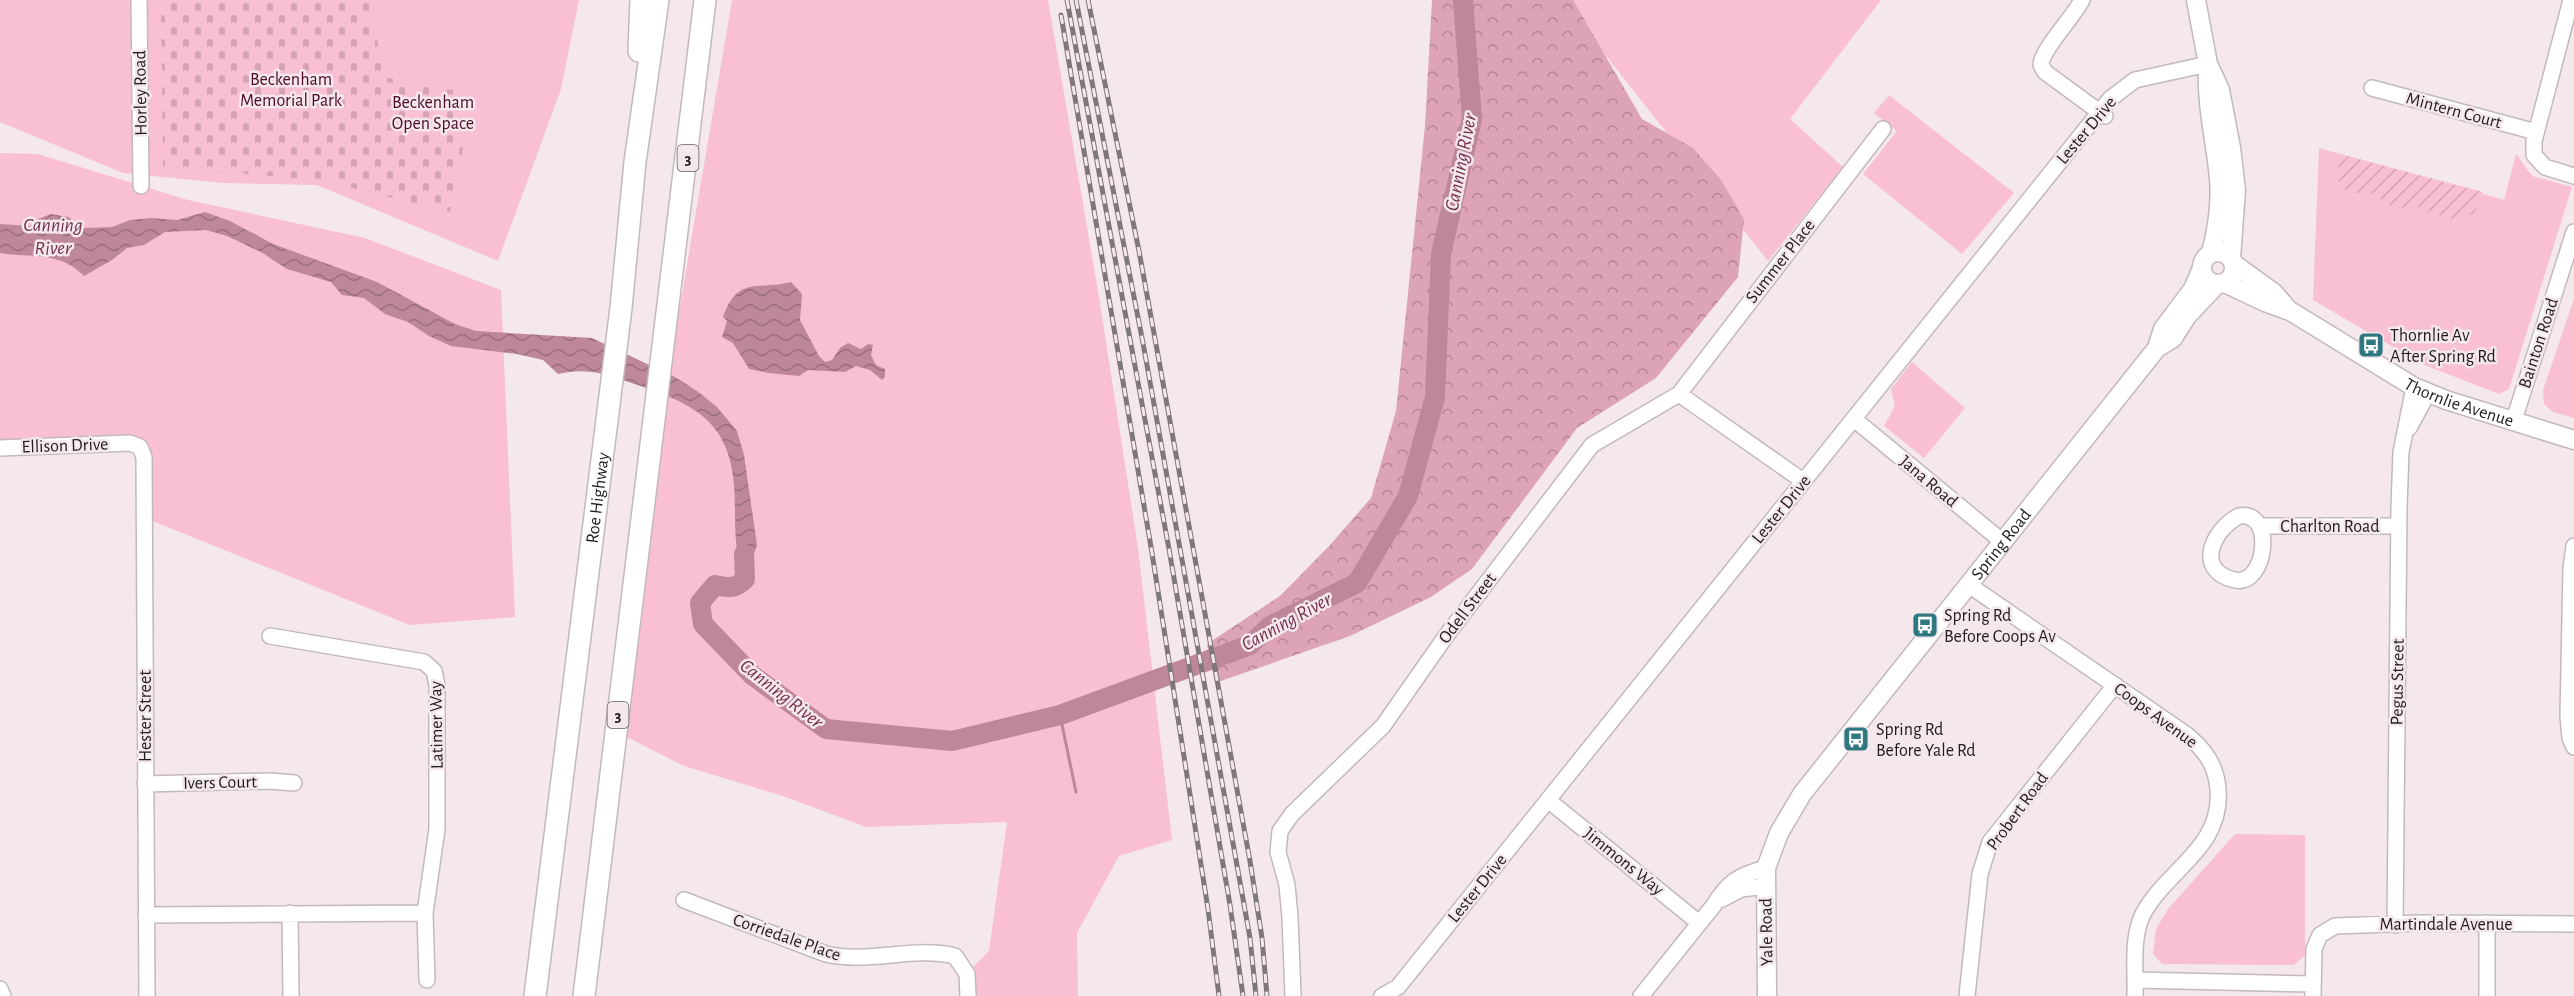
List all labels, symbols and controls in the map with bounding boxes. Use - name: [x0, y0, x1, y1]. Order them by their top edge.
- street label: Horley Road: [131, 50, 151, 136]
- park label: Beckenham Memorial Park: [240, 71, 343, 110]
- street label: Mintern Court: [2404, 90, 2504, 132]
- street label: Lester Drive: [2053, 93, 2120, 168]
- park label: Beckenham Open Space: [392, 94, 474, 133]
- water label: Canning River: [1442, 111, 1480, 213]
- road number: 3: [678, 145, 698, 171]
- water label: Canning River: [23, 215, 83, 258]
- street label: Summer Place: [1743, 216, 1819, 307]
- street label: Bainton Road: [2516, 296, 2562, 391]
- place label: Thornlie Av After Spring Rd: [2390, 327, 2496, 366]
- bus stop icon: Thornlie Av After Spring Rd: [2356, 330, 2386, 360]
- street label: Thornlie Avenue: [2401, 375, 2516, 431]
- street label: Ellison Drive: [21, 435, 109, 457]
- street label: Roe Highway: [584, 451, 613, 545]
- street label: Jana Road: [1896, 452, 1961, 511]
- street label: Lester Drive: [1749, 472, 1815, 547]
- street label: Spring Road: [1968, 506, 2035, 583]
- street label: Charlton Road: [2280, 518, 2380, 536]
- street label: Odell Street: [1436, 570, 1500, 647]
- water label: Canning River: [1238, 589, 1335, 655]
- place label: Spring Rd Before Coops Av: [1944, 607, 2056, 646]
- bus stop icon: Spring Rd Before Coops Av: [1910, 610, 1940, 640]
- street label: Pegus Street: [2388, 638, 2408, 726]
- water label: Canning River: [736, 655, 827, 733]
- street label: Hester Street: [137, 670, 155, 762]
- street label: Latimer Way: [427, 680, 447, 769]
- street label: Coops Avenue: [2111, 680, 2200, 752]
- road number: 3: [608, 702, 628, 728]
- place label: Spring Rd Before Yale Rd: [1876, 721, 1976, 760]
- bus stop icon: Spring Rd Before Yale Rd: [1841, 724, 1871, 754]
- street label: Probert Road: [1984, 769, 2052, 854]
- street label: Ivers Court: [183, 773, 257, 793]
- street label: Jimmons Way: [1580, 824, 1667, 899]
- street label: Lester Drive: [1445, 851, 1511, 926]
- street label: Yale Road: [1757, 898, 1777, 966]
- street label: Corriedale Place: [730, 911, 843, 965]
- street label: Martindale Avenue: [2379, 916, 2513, 934]

